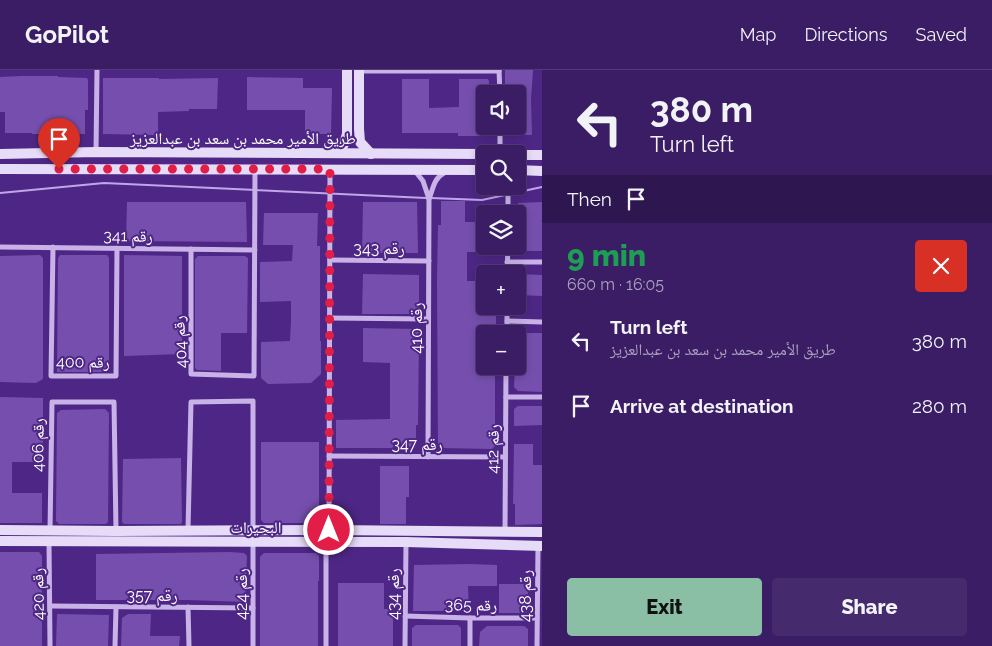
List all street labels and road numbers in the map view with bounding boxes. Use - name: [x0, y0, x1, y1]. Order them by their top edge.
- street label: طريق الأمير محمد بن سعد بن عبدالعزيز: [129, 129, 356, 149]
- street label: رقم 341: [103, 226, 153, 247]
- street label: رقم 343: [353, 239, 405, 259]
- street label: رقم 410: [407, 303, 427, 353]
- street label: رقم 404: [169, 315, 192, 369]
- street label: رقم 400: [56, 352, 110, 373]
- street label: رقم 406: [28, 418, 49, 472]
- street label: رقم 412: [483, 424, 504, 474]
- street label: رقم 347: [391, 435, 443, 455]
- street label: البحيرات: [231, 518, 281, 537]
- street label: رقم 420: [28, 568, 49, 620]
- street label: رقم 424: [232, 568, 252, 620]
- street label: رقم 434: [384, 568, 404, 620]
- street label: رقم 438: [516, 570, 536, 622]
- street label: رقم 357: [126, 586, 178, 606]
- street label: رقم 365: [445, 595, 497, 616]

